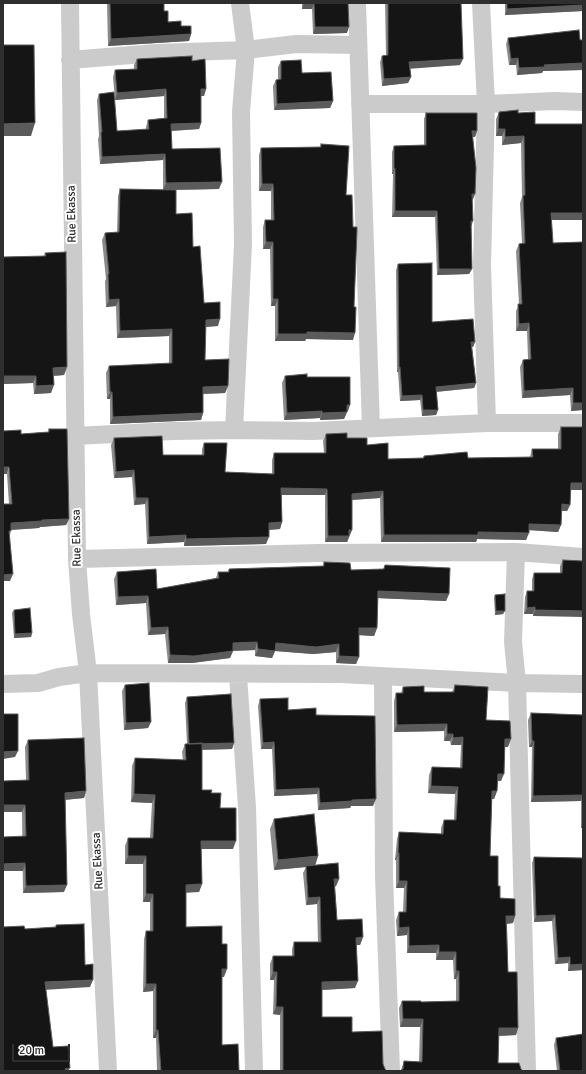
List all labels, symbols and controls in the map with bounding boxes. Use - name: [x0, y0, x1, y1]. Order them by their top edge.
- street label: Rue Ekassa: [64, 185, 80, 243]
- street label: Rue Ekassa: [69, 509, 85, 567]
- street label: Rue Ekassa: [89, 832, 107, 890]
- scale bar: [14, 1036, 72, 1062]
- text: 20 m: [19, 1043, 44, 1058]

